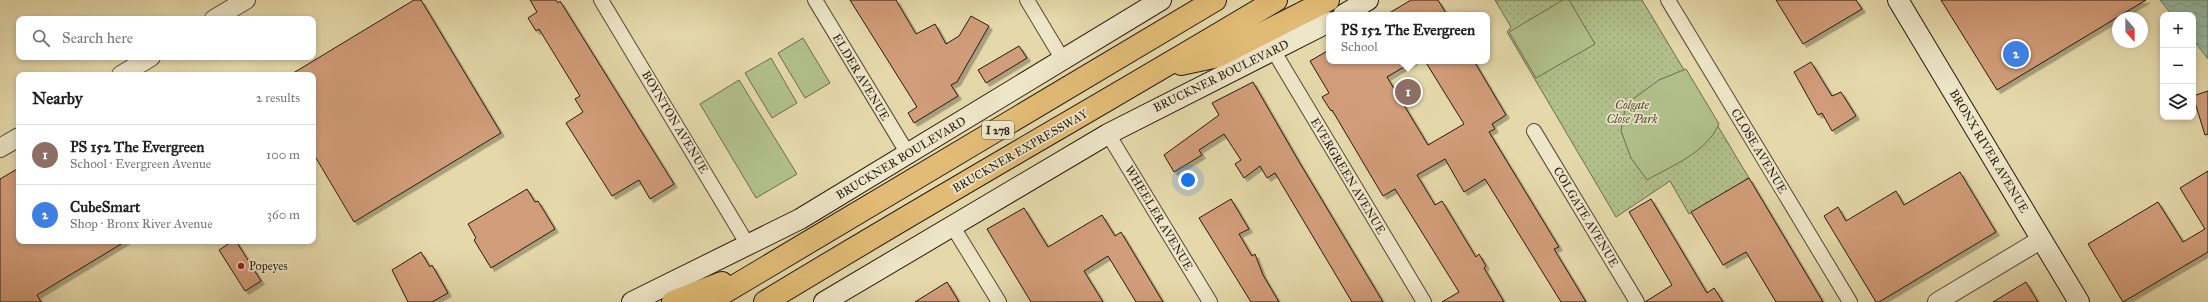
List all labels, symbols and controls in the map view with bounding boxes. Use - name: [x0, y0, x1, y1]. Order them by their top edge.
- popup: [1326, 12, 1490, 64]
- north arrow: [2112, 12, 2148, 48]
- map controls: [2160, 12, 2196, 120]
- button: +: [2160, 12, 2196, 48]
- search box: [16, 16, 316, 60]
- text: PS 152 The Evergreen: [1341, 21, 1475, 39]
- icon: search: [30, 27, 52, 49]
- text: Search here: [62, 29, 133, 47]
- street label: ELDER AVENUE: [830, 31, 893, 123]
- street label: BRUCKNER BOULEVARD: [1151, 37, 1291, 115]
- text: School: [1341, 39, 1378, 55]
- pin: 2: [2003, 39, 2029, 69]
- button: −: [2160, 48, 2196, 84]
- street label: BOYNTON AVENUE: [639, 68, 711, 176]
- pin: 1: [1395, 77, 1421, 107]
- button: layers: [2160, 84, 2196, 120]
- street label: BRONX RIVER AVENUE: [1947, 87, 2032, 215]
- text: Nearby: [32, 88, 83, 109]
- text: 2 results: [256, 90, 300, 106]
- park label: Colgate Close Park: [1606, 98, 1658, 126]
- street label: BRUCKNER EXPRESSWAY: [950, 106, 1090, 195]
- street label: CLOSE AVENUE: [1728, 106, 1790, 196]
- street label: BRUCKNER BOULEVARD: [833, 114, 969, 202]
- street label: EVERGREEN AVENUE: [1308, 115, 1388, 237]
- road number: I 278: [982, 121, 1014, 139]
- text: PS 152 The Evergreen: [70, 138, 204, 156]
- text: 1: [42, 147, 48, 163]
- text: 100 m: [266, 147, 300, 163]
- text: School · Evergreen Avenue: [70, 156, 211, 172]
- street label: WHEELER AVENUE: [1122, 163, 1196, 273]
- street label: COLGATE AVENUE: [1551, 164, 1622, 270]
- your location: [1178, 170, 1198, 190]
- text: CubeSmart: [70, 198, 140, 216]
- text: 2: [42, 207, 48, 223]
- text: 360 m: [267, 207, 300, 223]
- text: Shop · Bronx River Avenue: [70, 216, 213, 232]
- place label: Popeyes: [249, 259, 288, 273]
- marker: Popeyes: [236, 261, 246, 271]

